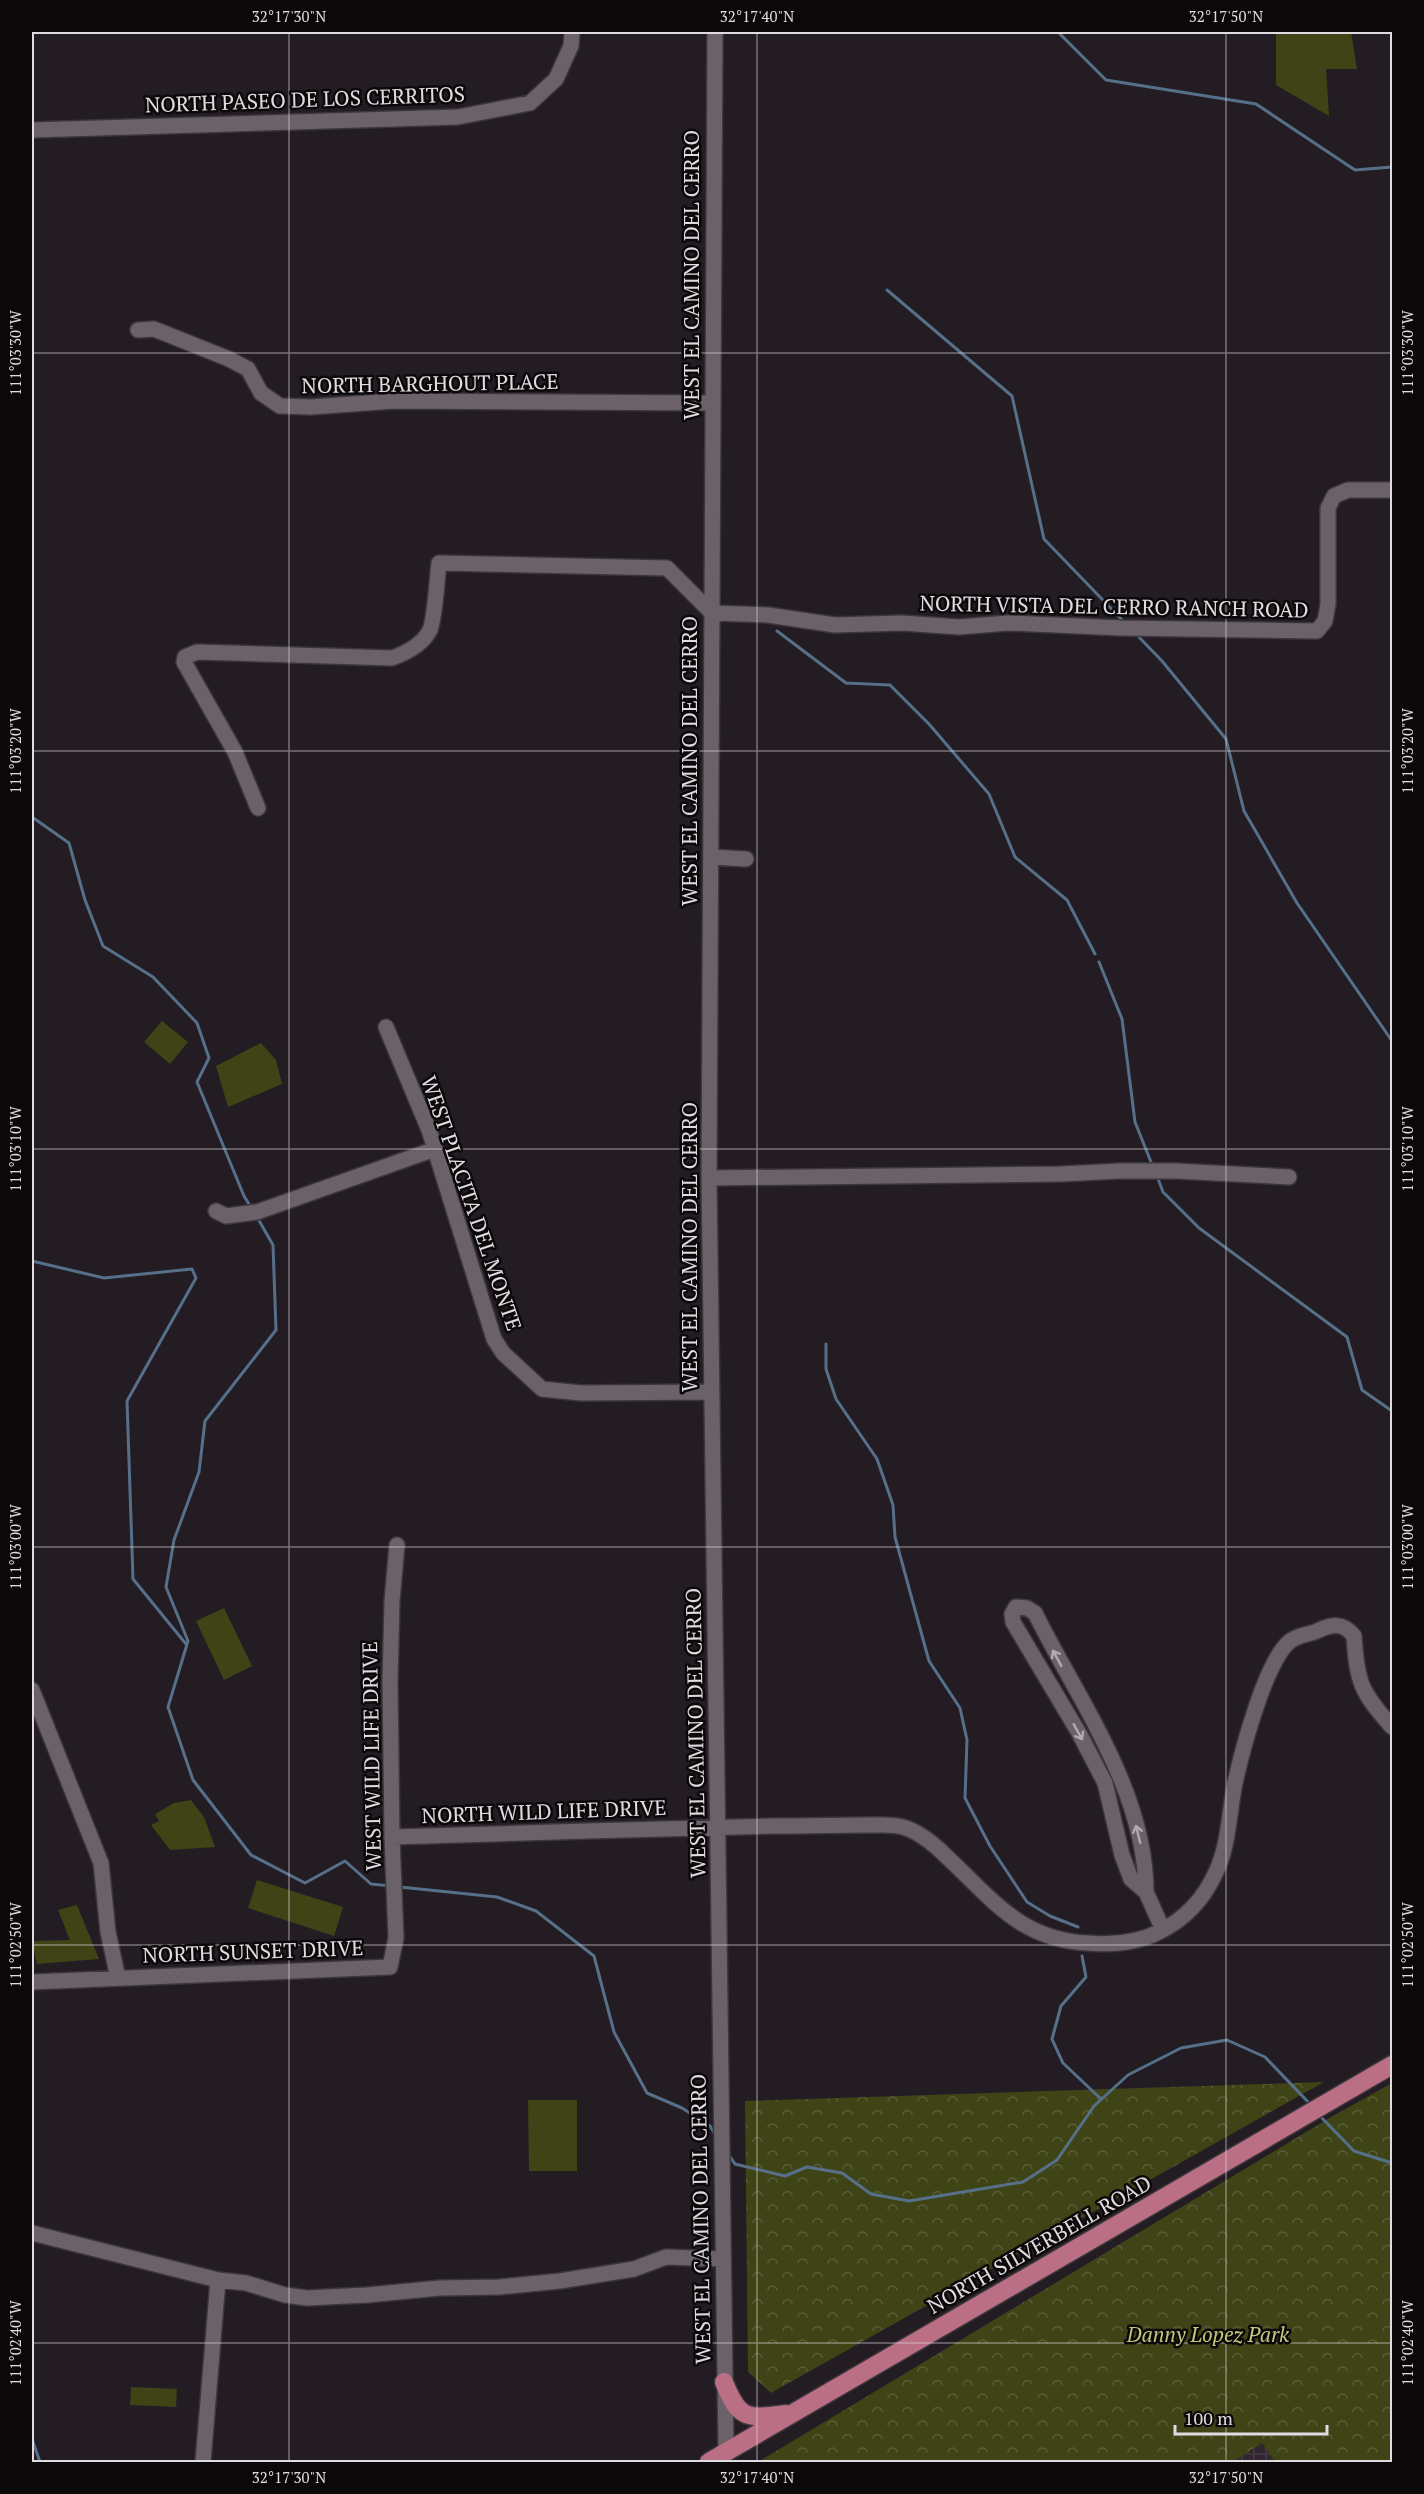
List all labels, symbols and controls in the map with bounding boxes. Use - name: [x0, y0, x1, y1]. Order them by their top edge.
- text: 32°17'30"N: [252, 6, 326, 26]
- text: 32°17'40"N: [720, 6, 794, 26]
- text: 32°17'50"N: [1189, 6, 1263, 26]
- street label: NORTH PASEO DE LOS CERRITOS: [144, 79, 466, 119]
- street label: WEST EL CAMINO DEL CERRO: [677, 130, 705, 420]
- text: 111°03'30"W: [5, 309, 25, 396]
- text: 111°03'30"W: [1397, 309, 1417, 396]
- street label: NORTH BARGHOUT PLACE: [301, 367, 559, 399]
- street label: NORTH VISTA DEL CERRO RANCH ROAD: [919, 589, 1309, 623]
- street label: WEST EL CAMINO DEL CERRO: [675, 616, 703, 906]
- text: 111°03'20"W: [5, 707, 25, 794]
- text: 111°03'20"W: [1397, 707, 1417, 794]
- street label: WEST PLACITA DEL MONTE: [415, 1072, 529, 1334]
- street label: WEST EL CAMINO DEL CERRO: [675, 1102, 703, 1392]
- text: 111°03'10"W: [5, 1105, 25, 1192]
- text: 111°03'10"W: [1397, 1105, 1417, 1192]
- text: 111°03'00"W: [5, 1503, 25, 1590]
- text: 111°03'00"W: [1397, 1503, 1417, 1590]
- street label: WEST EL CAMINO DEL CERRO: [678, 1588, 712, 1878]
- street label: WEST WILD LIFE DRIVE: [355, 1641, 387, 1871]
- one-way arrow: [1051, 1650, 1063, 1667]
- one-way arrow: [1073, 1723, 1084, 1741]
- street label: NORTH WILD LIFE DRIVE: [421, 1793, 667, 1829]
- one-way arrow: [1131, 1825, 1143, 1844]
- text: 111°02'50"W: [5, 1901, 25, 1988]
- text: 111°02'50"W: [1397, 1901, 1417, 1988]
- street label: NORTH SUNSET DRIVE: [142, 1933, 364, 1969]
- street label: WEST EL CAMINO DEL CERRO: [683, 2074, 717, 2364]
- street label: NORTH SILVERBELL ROAD: [922, 2168, 1156, 2320]
- text: 111°02'40"W: [5, 2299, 25, 2386]
- text: 111°02'40"W: [1397, 2299, 1417, 2386]
- park label: Danny Lopez Park: [1126, 2320, 1290, 2348]
- scale bar: [1175, 2398, 1326, 2436]
- text: 100 m: [1184, 2406, 1233, 2430]
- text: 32°17'30"N: [252, 2467, 326, 2487]
- text: 32°17'40"N: [720, 2467, 794, 2487]
- text: 32°17'50"N: [1189, 2467, 1263, 2487]

